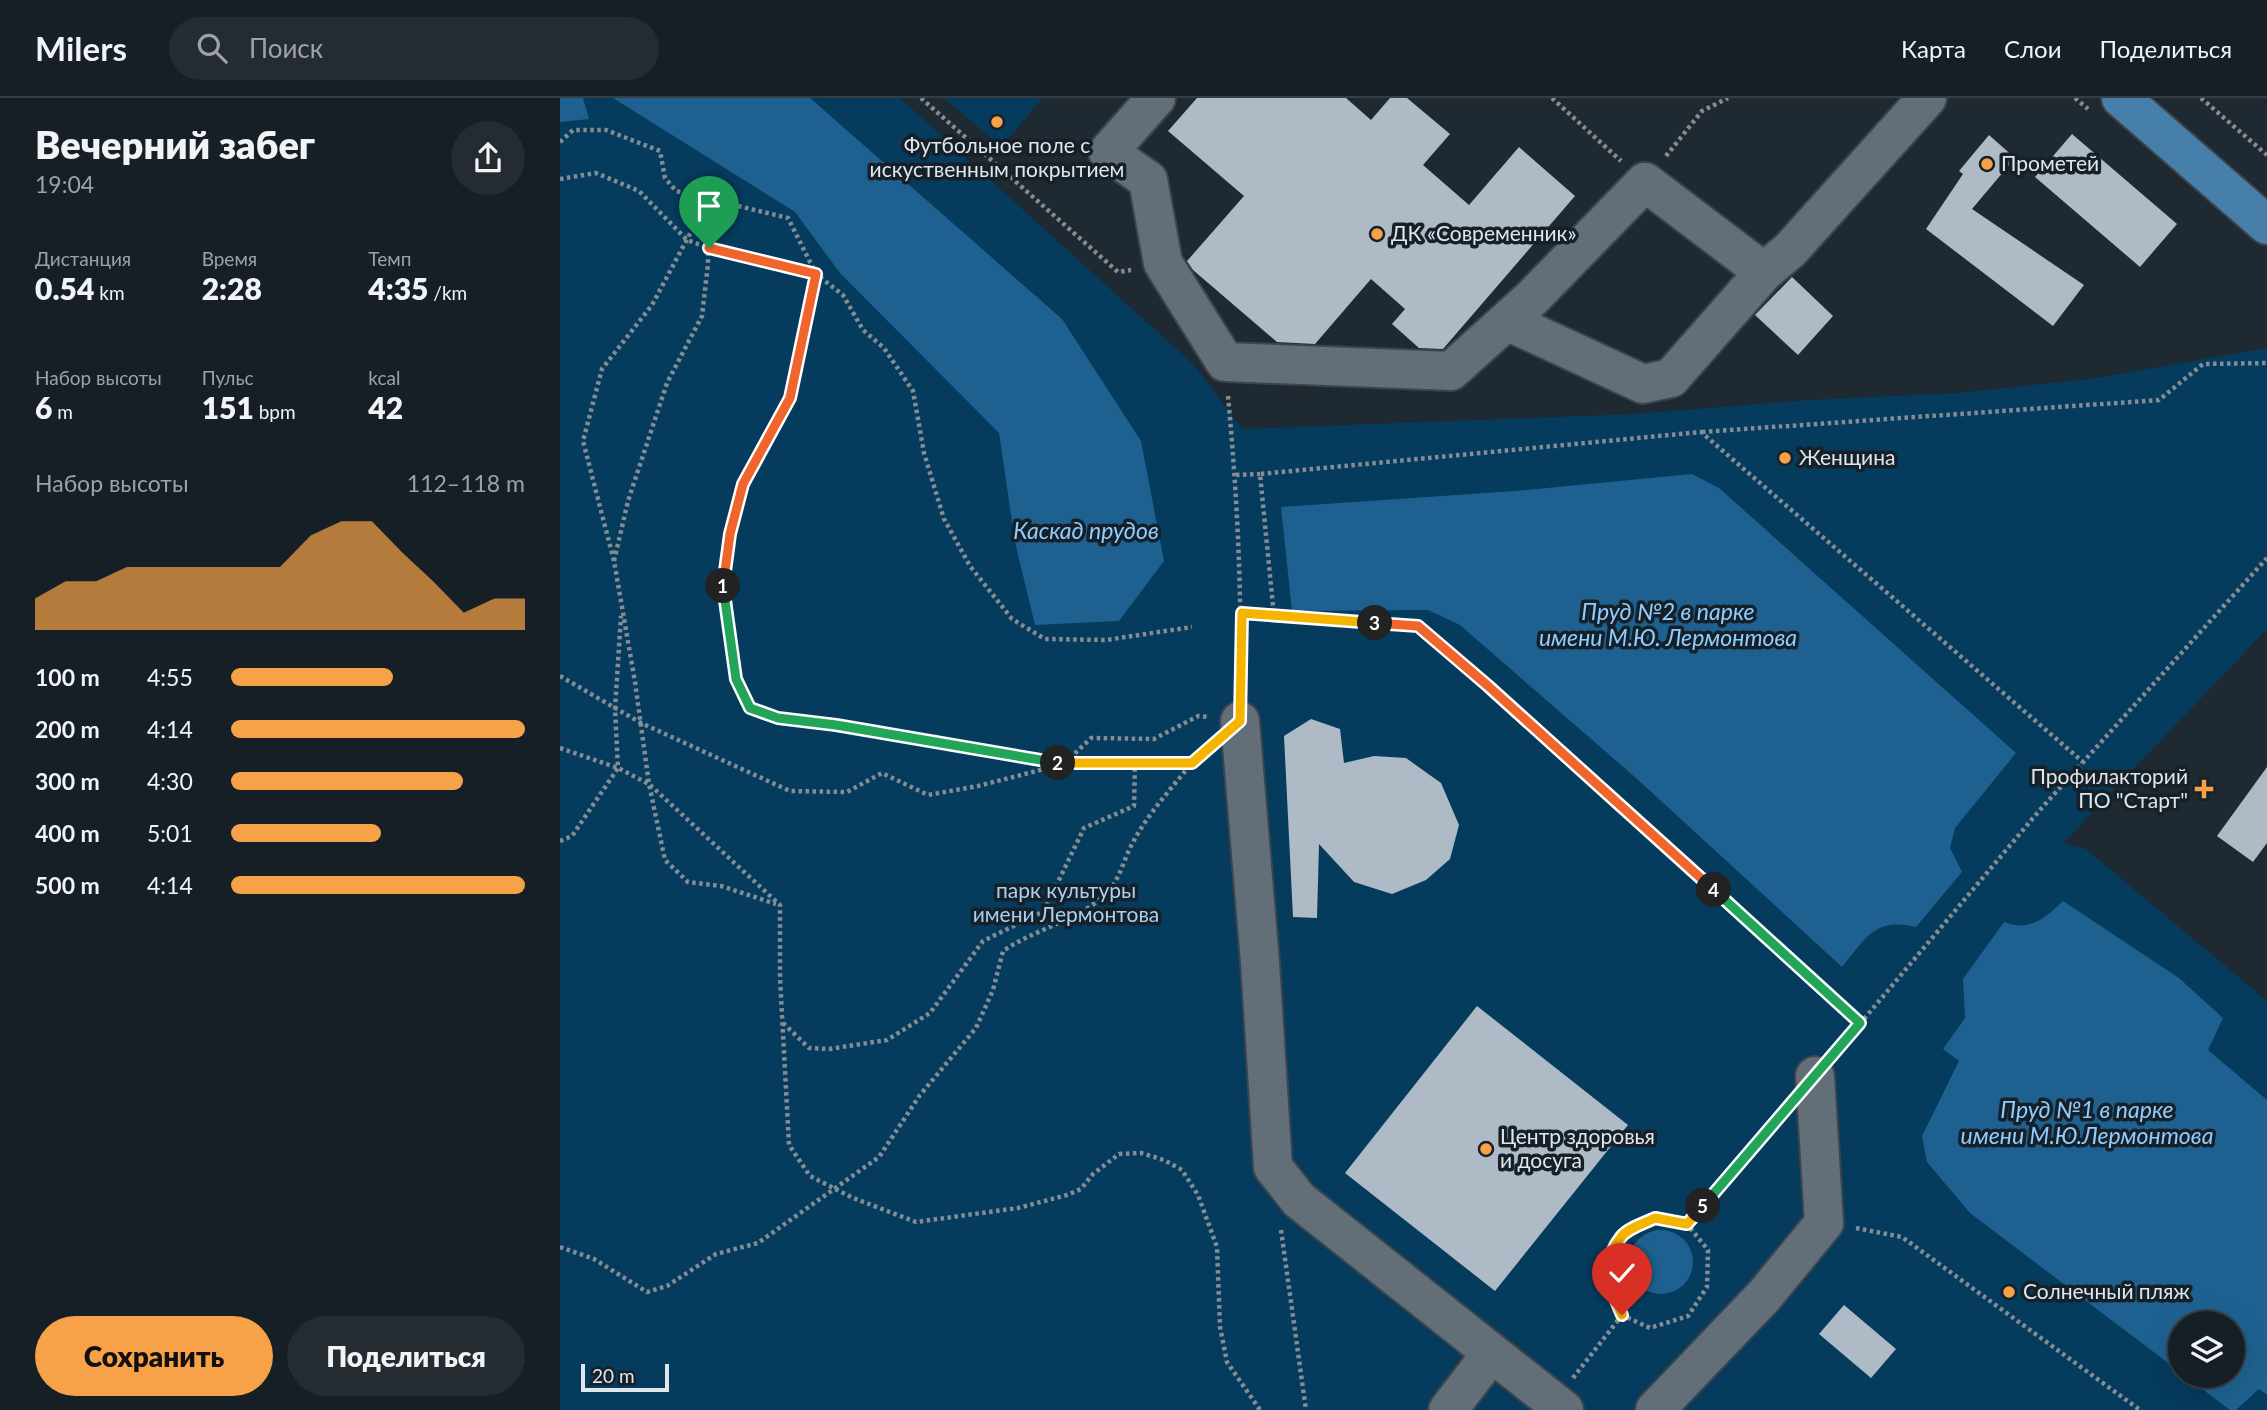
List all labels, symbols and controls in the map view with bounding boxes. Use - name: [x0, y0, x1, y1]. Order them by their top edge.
- search box: [169, 17, 659, 80]
- text: Milers: [35, 28, 127, 68]
- icon: search: [193, 29, 231, 67]
- text: Поиск: [249, 32, 323, 64]
- text: Карта: [1901, 34, 1966, 63]
- text: Слои: [2004, 34, 2061, 63]
- text: Поделиться: [2099, 34, 2232, 63]
- marker: Футбольное поле с искуственным покрытием: [989, 114, 1005, 130]
- text: Вечерний забег: [35, 121, 315, 167]
- button: share: [451, 121, 525, 195]
- place label: Футбольное поле с искуственным покрытием: [870, 132, 1124, 181]
- place label: Прометей: [2001, 150, 2099, 175]
- marker: Прометей: [1979, 156, 1995, 172]
- text: 19:04: [35, 170, 94, 198]
- pin: [679, 176, 739, 248]
- icon: arrive: [690, 187, 728, 225]
- place label: ДК «Современник»: [1391, 220, 1577, 245]
- marker: ДК «Современник»: [1369, 226, 1385, 242]
- text: Дистанция: [35, 247, 131, 270]
- text: Время: [202, 247, 257, 270]
- text: Темп: [368, 247, 411, 270]
- text: 0.54: [35, 270, 94, 306]
- text: 2:28: [202, 270, 262, 306]
- text: 4:35: [368, 270, 428, 306]
- text: km: [94, 281, 125, 304]
- text: /km: [428, 281, 467, 304]
- text: Набор высоты: [35, 366, 162, 389]
- text: Пульс: [202, 366, 254, 389]
- text: kcal: [368, 366, 400, 389]
- text: 6: [35, 389, 52, 425]
- text: 151: [202, 389, 254, 425]
- text: 42: [368, 389, 403, 425]
- text: m: [52, 400, 73, 423]
- text: bpm: [254, 400, 296, 423]
- place label: Женщина: [1799, 444, 1895, 469]
- marker: Женщина: [1777, 450, 1793, 466]
- text: Набор высоты: [35, 469, 189, 497]
- text: 112–118 m: [407, 469, 525, 497]
- water label: Каскад прудов: [1013, 516, 1159, 544]
- pin: 1: [706, 568, 740, 603]
- text: 1: [717, 574, 728, 597]
- water label: Пруд №2 в парке имени М.Ю. Лермонтова: [1539, 597, 1797, 651]
- pin: 3: [1358, 606, 1392, 640]
- text: 3: [1369, 611, 1380, 634]
- text: 100 m: [35, 663, 100, 691]
- text: 4:55: [147, 663, 193, 691]
- text: 200 m: [35, 715, 100, 743]
- text: 4:14: [147, 715, 193, 743]
- pin: 2: [1040, 746, 1076, 780]
- text: 2: [1052, 751, 1063, 774]
- place label: Профилакторий ПО "Старт": [2031, 763, 2188, 812]
- text: 300 m: [35, 767, 100, 795]
- text: 4:30: [147, 767, 193, 795]
- marker: Профилакторий ПО "Старт": [2194, 779, 2214, 799]
- text: 400 m: [35, 819, 100, 847]
- text: 5:01: [147, 819, 193, 847]
- text: 500 m: [35, 871, 100, 899]
- text: 4:14: [147, 871, 193, 899]
- pin: 4: [1696, 872, 1732, 908]
- park label: парк культуры имени Лермонтова: [973, 877, 1159, 926]
- text: 4: [1708, 878, 1719, 901]
- water label: Пруд №1 в парке имени М.Ю.Лермонтова: [1961, 1095, 2213, 1149]
- place label: Центр здоровья и досуга: [1500, 1123, 1655, 1172]
- marker: Центр здоровья и досуга: [1478, 1141, 1494, 1157]
- pin: 5: [1686, 1188, 1720, 1224]
- text: 5: [1697, 1194, 1708, 1217]
- pin: [1592, 1243, 1652, 1315]
- icon: check: [1603, 1254, 1641, 1292]
- place label: Солнечный пляж: [2023, 1278, 2190, 1303]
- marker: Солнечный пляж: [2001, 1284, 2017, 1300]
- map controls: [2168, 1311, 2245, 1388]
- button: layers: [2168, 1311, 2245, 1388]
- button: Сохранить: [35, 1316, 273, 1396]
- button: Поделиться: [287, 1316, 525, 1396]
- scale bar: [581, 1361, 668, 1393]
- text: 20 m: [592, 1364, 635, 1387]

